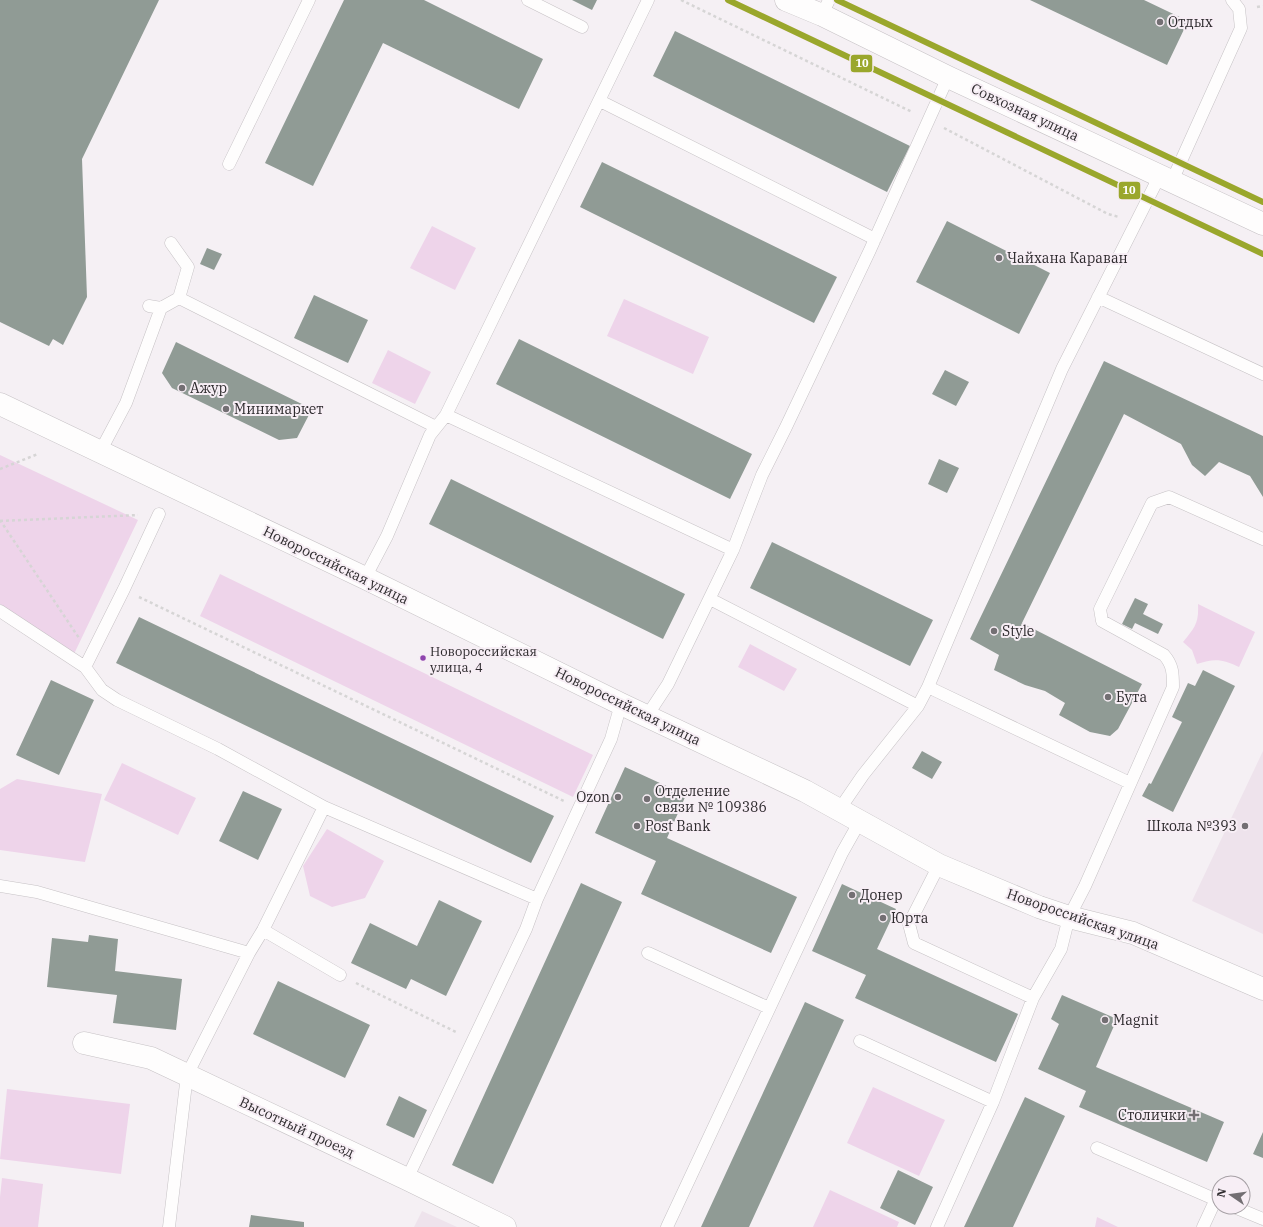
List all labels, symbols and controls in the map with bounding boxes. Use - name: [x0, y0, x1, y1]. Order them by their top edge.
- place label: Отдых: [1168, 13, 1213, 31]
- marker: Отдых: [1155, 17, 1165, 27]
- line badge: 10: [850, 54, 873, 73]
- text: 10: [855, 56, 869, 70]
- street label: Совхозная улица: [968, 79, 1082, 145]
- line badge: 10: [1118, 181, 1141, 200]
- text: 10: [1122, 183, 1136, 197]
- place label: Чайхана Караван: [1007, 249, 1128, 267]
- marker: Чайхана Караван: [994, 253, 1004, 263]
- place label: Ажур: [190, 379, 227, 397]
- marker: Ажур: [177, 383, 187, 393]
- place label: Минимаркет: [234, 400, 324, 418]
- marker: Минимаркет: [221, 404, 231, 414]
- street label: Новороссийская улица: [260, 522, 412, 608]
- place label: Style: [1002, 622, 1034, 640]
- marker: Style: [989, 626, 999, 636]
- place label: Новороссийская улица, 4: [430, 643, 537, 676]
- marker: Новороссийская улица, 4: [418, 653, 428, 663]
- street label: Новороссийская улица: [552, 663, 704, 749]
- place label: Бута: [1116, 688, 1147, 706]
- marker: Бута: [1103, 692, 1113, 702]
- place label: Отделение связи № 109386: [655, 782, 767, 816]
- place label: Ozon: [576, 788, 610, 806]
- marker: Ozon: [613, 792, 623, 802]
- marker: Отделение связи № 109386: [642, 794, 652, 804]
- place label: Post Bank: [645, 817, 711, 835]
- place label: Школа №393: [1147, 817, 1237, 835]
- marker: Post Bank: [632, 821, 642, 831]
- marker: Школа №393: [1240, 821, 1250, 831]
- street label: Новороссийская улица: [1004, 884, 1162, 954]
- place label: Донер: [860, 886, 903, 904]
- marker: Донер: [847, 890, 857, 900]
- place label: Юрта: [891, 909, 929, 927]
- marker: Юрта: [878, 913, 888, 923]
- place label: Magnit: [1113, 1011, 1159, 1029]
- marker: Magnit: [1100, 1015, 1110, 1025]
- street label: Высотный проезд: [237, 1092, 358, 1162]
- place label: Столички: [1118, 1106, 1186, 1124]
- marker: Столички: [1189, 1110, 1199, 1120]
- north arrow: [1211, 1175, 1251, 1215]
- text: N: [1213, 1187, 1229, 1199]

